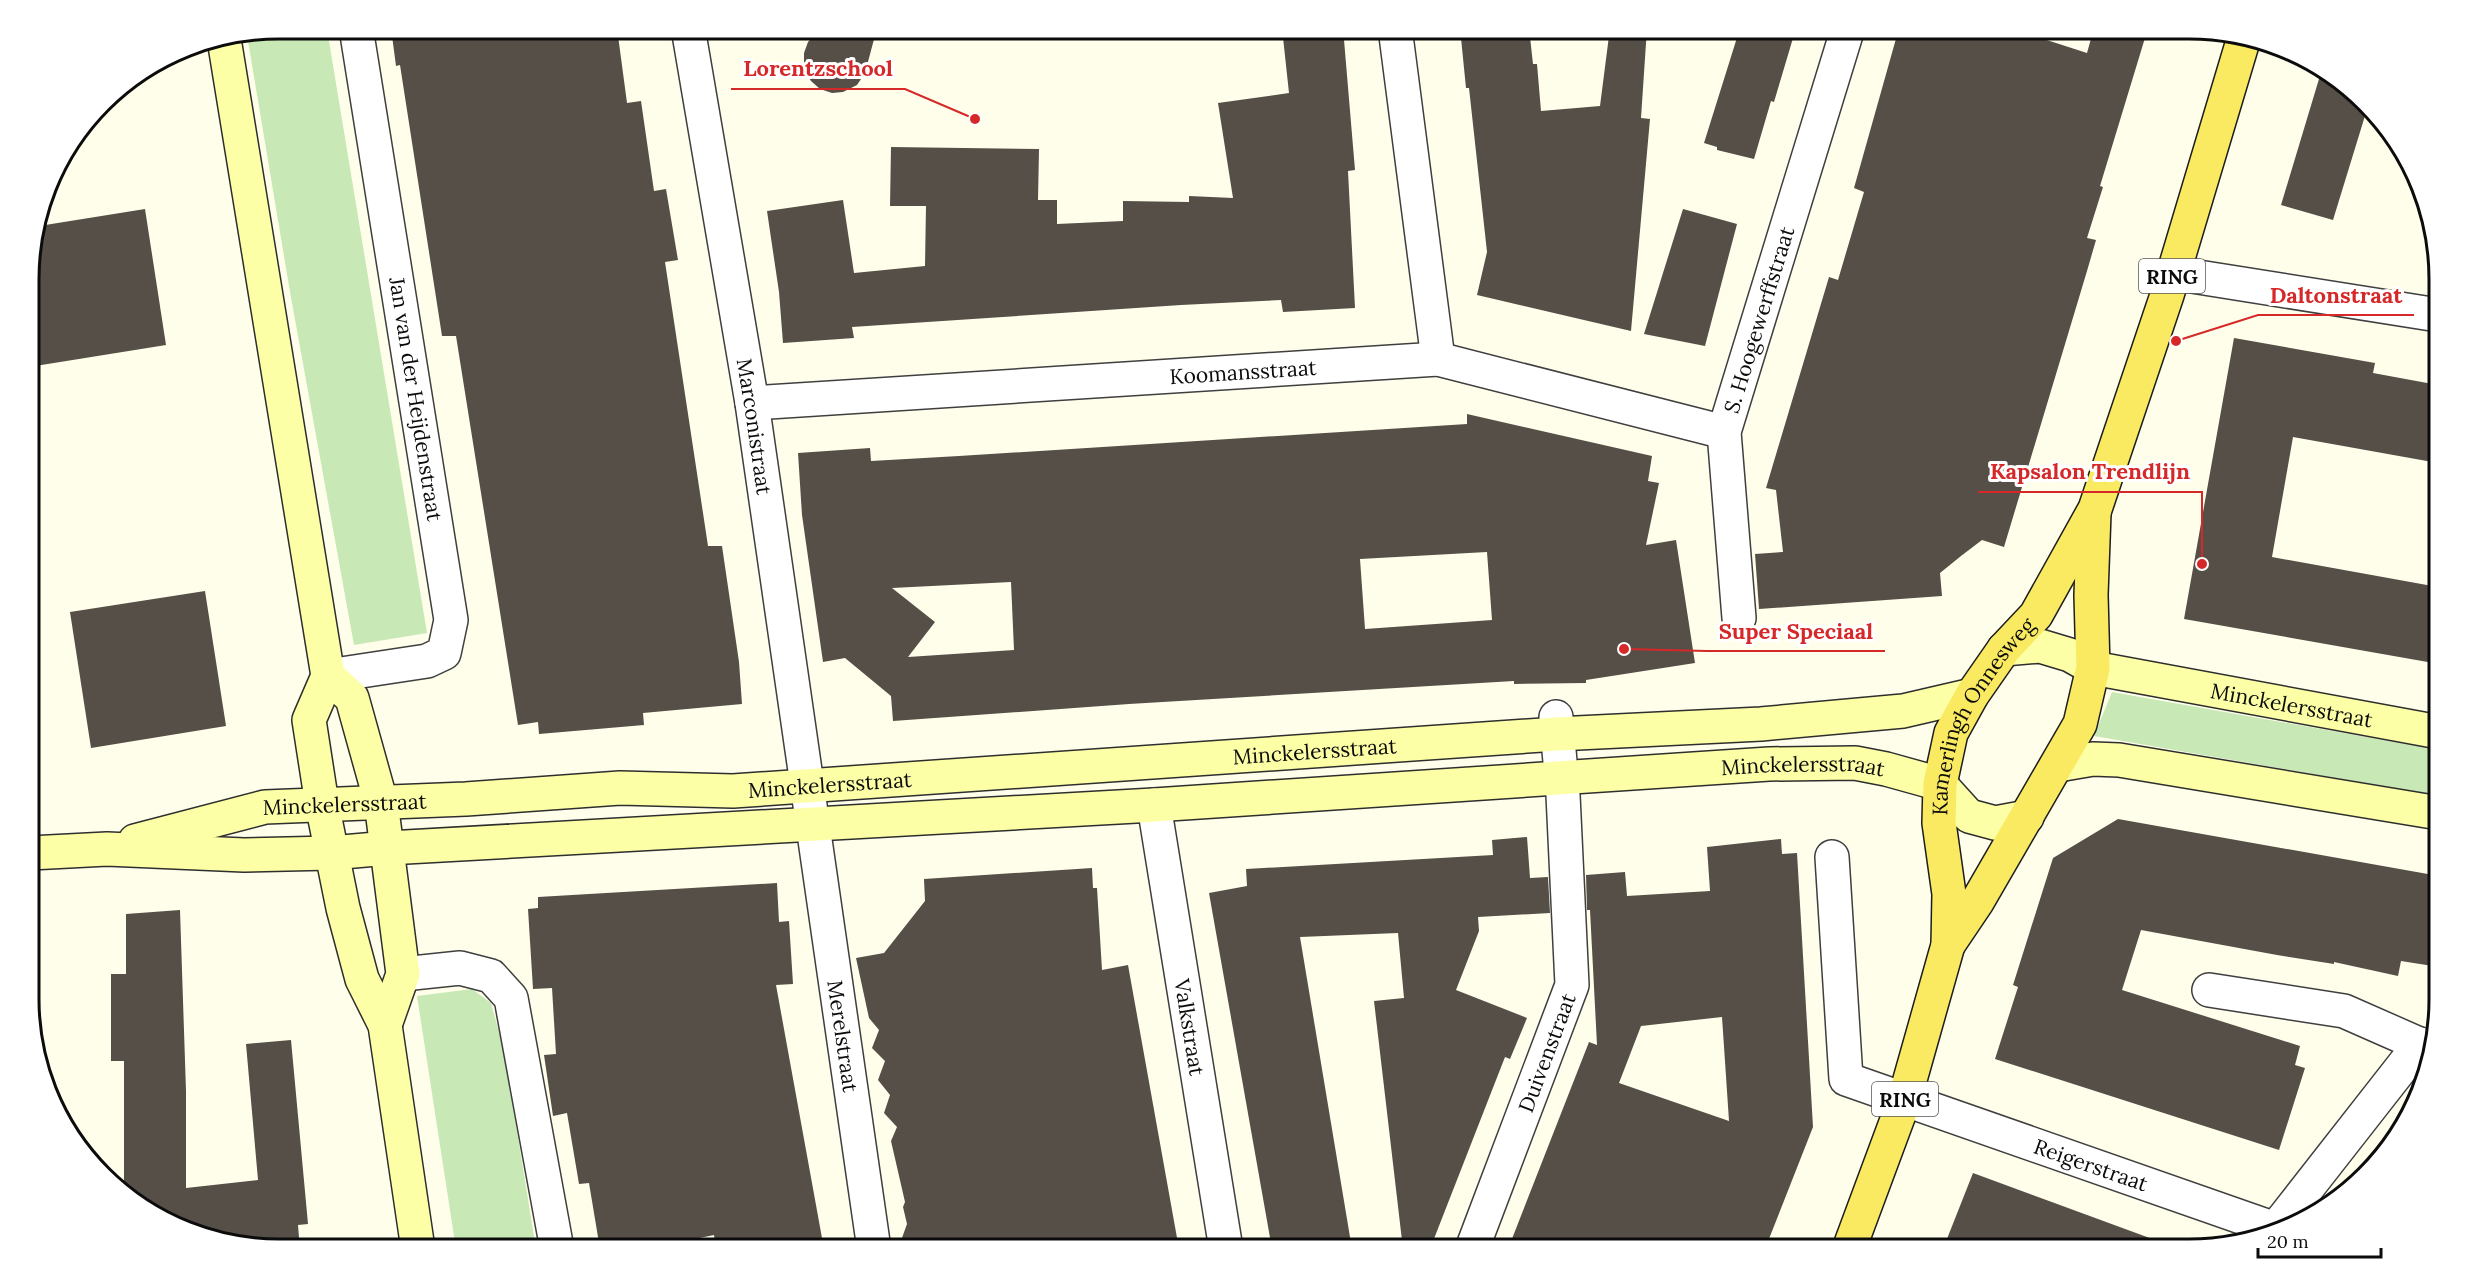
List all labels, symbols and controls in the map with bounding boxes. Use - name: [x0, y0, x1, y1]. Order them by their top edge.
- callout: Lorentzschool: [731, 49, 905, 89]
- text: Lorentzschool: [743, 54, 893, 82]
- street label: S. Hoogewerffstraat: [1717, 222, 1800, 416]
- road number: RING: [2139, 259, 2205, 293]
- street label: Jan van der Heijdenstraat: [383, 274, 449, 524]
- callout: Daltonstraat: [2258, 275, 2414, 315]
- text: Daltonstraat: [2270, 281, 2403, 309]
- street label: Koomansstraat: [1169, 353, 1318, 390]
- street label: Marconistraat: [731, 356, 779, 497]
- callout: Kapsalon Trendlijn: [1978, 452, 2202, 492]
- text: Kapsalon Trendlijn: [1990, 457, 2190, 485]
- callout: Super Speciaal: [1707, 611, 1885, 651]
- street label: Kamerlingh Onnesweg: [1925, 611, 2041, 816]
- text: Super Speciaal: [1719, 617, 1873, 645]
- street label: Minckelersstraat: [2209, 677, 2376, 733]
- street label: Minckelersstraat: [1232, 732, 1398, 770]
- street label: Minckelersstraat: [1720, 749, 1888, 782]
- street label: Minckelersstraat: [747, 765, 913, 803]
- street label: Minckelersstraat: [262, 787, 428, 821]
- street label: Valkstraat: [1169, 976, 1211, 1078]
- street label: Merelstraat: [822, 978, 865, 1095]
- street label: Duivenstraat: [1512, 988, 1582, 1116]
- road number: RING: [1872, 1082, 1938, 1116]
- street label: Reigerstraat: [2030, 1132, 2152, 1197]
- scale bar: [2258, 1221, 2381, 1259]
- text: 20 m: [2267, 1230, 2309, 1253]

